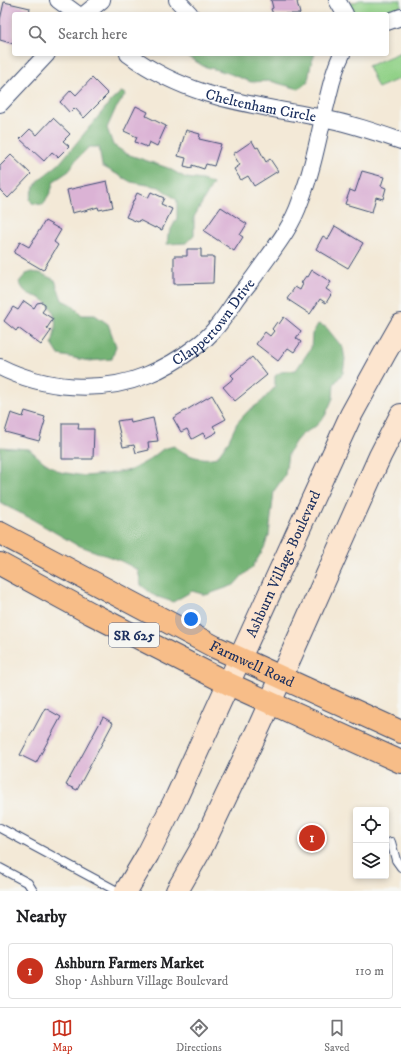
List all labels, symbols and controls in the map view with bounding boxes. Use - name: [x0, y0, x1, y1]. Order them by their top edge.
- search box: [12, 12, 389, 56]
- icon: search: [26, 23, 48, 45]
- text: Search here: [58, 25, 127, 44]
- street label: Cheltenham Circle: [203, 85, 318, 127]
- street label: Clappertown Drive: [169, 275, 259, 370]
- street label: Ashburn Village Boulevard: [242, 487, 325, 641]
- your location: [181, 609, 201, 629]
- road number: SR 625: [109, 623, 159, 647]
- street label: Farmwell Road: [206, 637, 298, 692]
- map controls: [353, 807, 389, 879]
- button: locate: [353, 807, 389, 843]
- pin: 1: [299, 823, 325, 853]
- button: layers: [353, 843, 389, 879]
- text: Nearby: [16, 906, 66, 928]
- text: Ashburn Farmers Market: [55, 954, 204, 973]
- text: 1: [28, 963, 32, 979]
- text: 110 m: [355, 963, 384, 979]
- text: Shop · Ashburn Village Boulevard: [55, 973, 228, 989]
- tab: Map: [51, 1017, 73, 1055]
- tab: Directions: [176, 1017, 222, 1055]
- tab: Saved: [324, 1017, 350, 1055]

